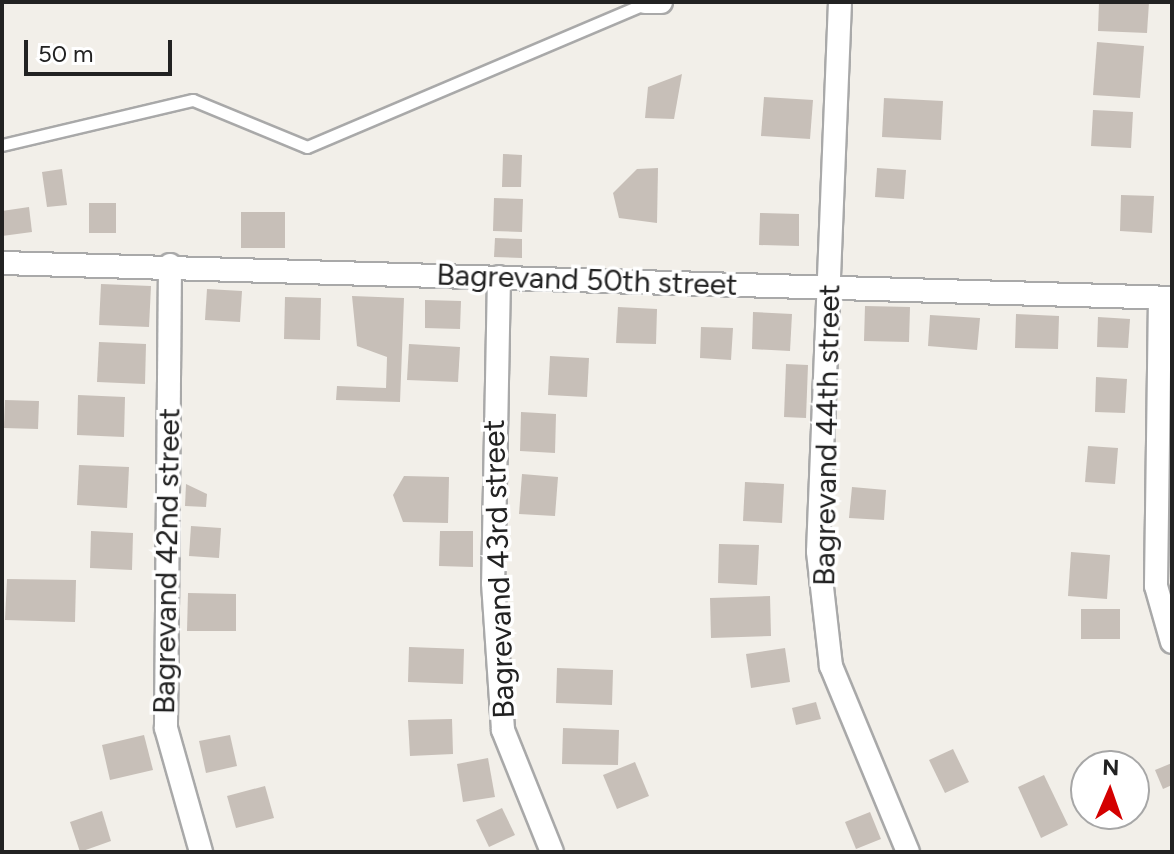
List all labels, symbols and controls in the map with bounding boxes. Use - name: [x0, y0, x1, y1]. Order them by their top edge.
- scale bar: [28, 24, 176, 74]
- text: 50 m: [38, 39, 94, 68]
- street label: Bagrevand 50th street: [436, 257, 738, 303]
- street label: Bagrevand 44th street: [806, 284, 848, 586]
- street label: Bagrevand 42nd street: [146, 408, 188, 714]
- street label: Bagrevand 43rd street: [476, 419, 522, 719]
- north arrow: [1070, 750, 1150, 830]
- text: N: [1102, 754, 1120, 781]

